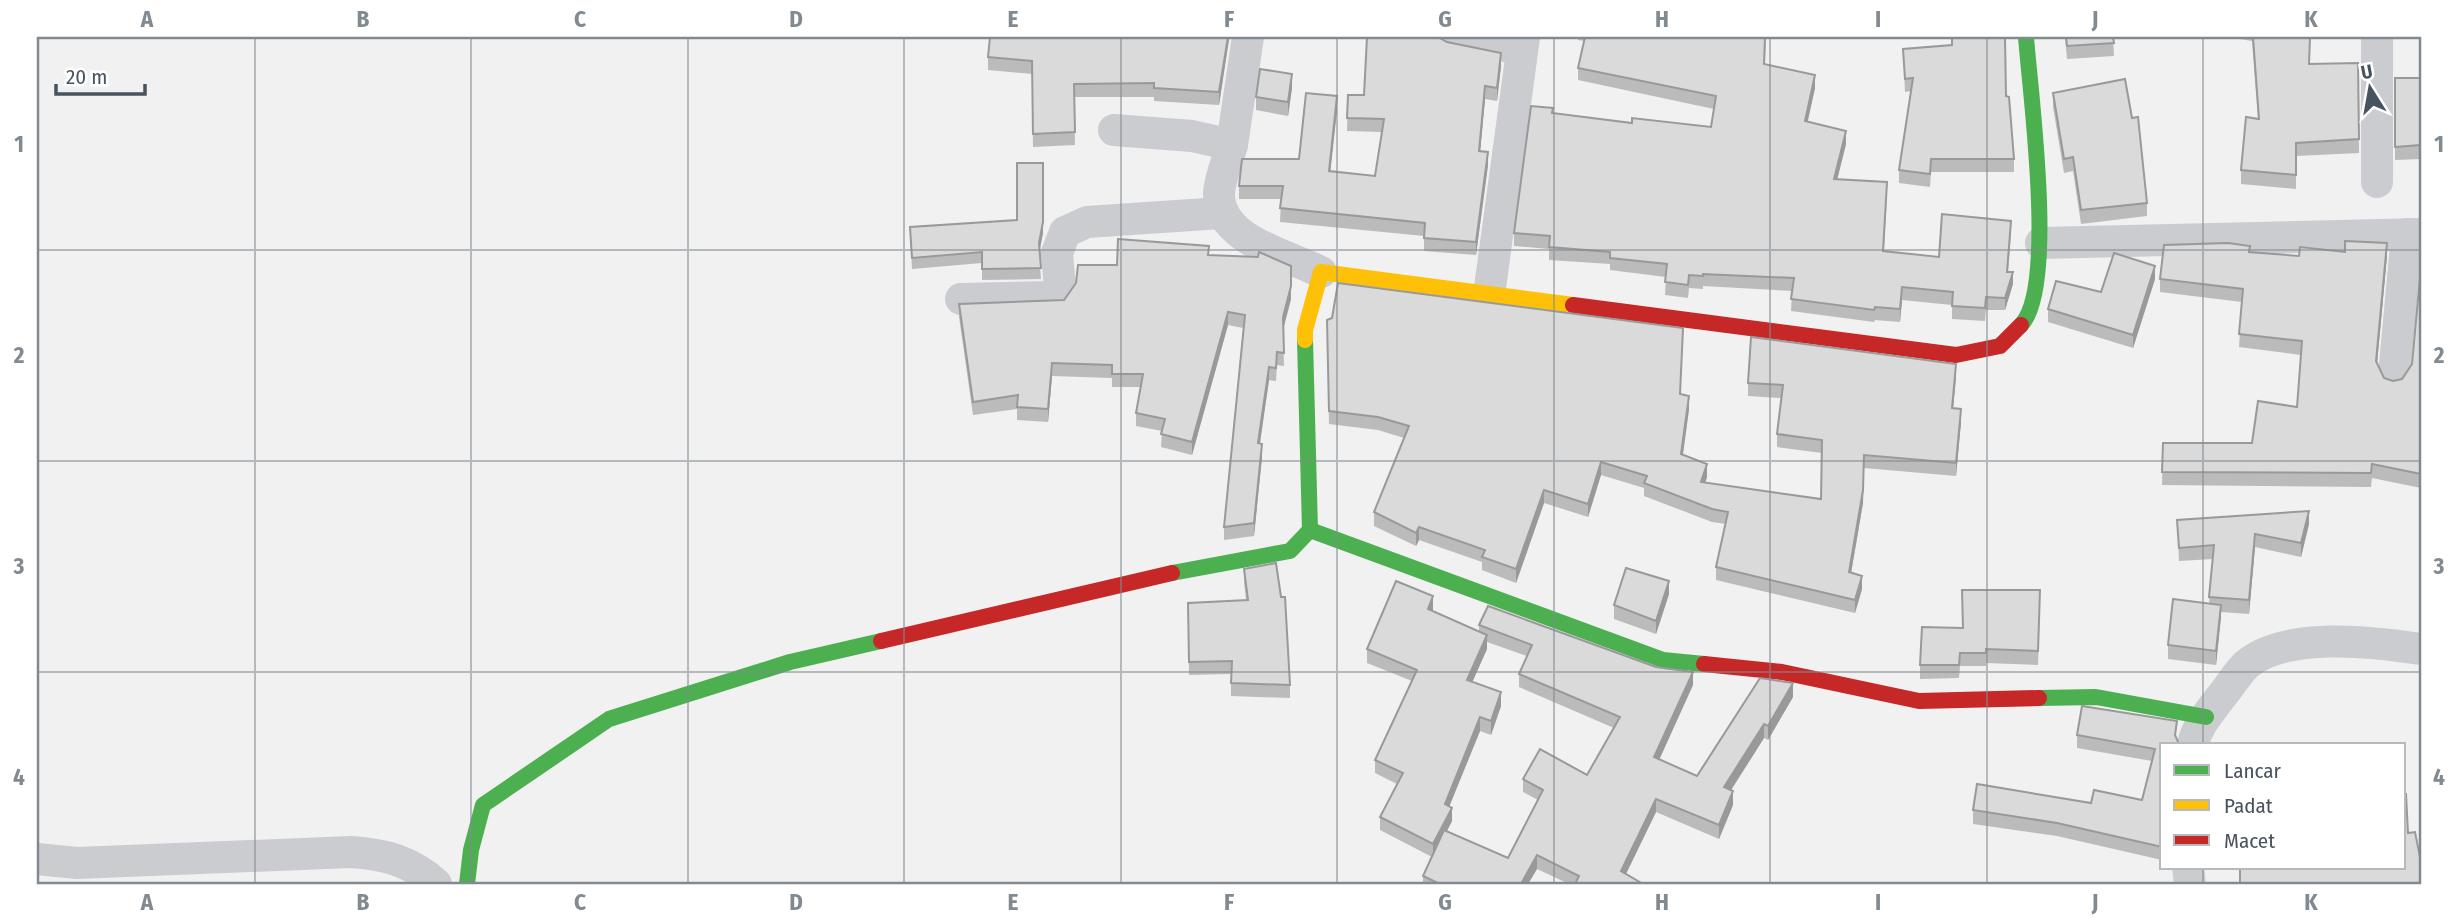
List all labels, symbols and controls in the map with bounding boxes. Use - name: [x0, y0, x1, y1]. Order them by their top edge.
- text: A: [140, 5, 154, 33]
- text: B: [357, 5, 370, 33]
- text: C: [574, 5, 586, 33]
- text: D: [789, 5, 803, 33]
- text: E: [1008, 5, 1019, 33]
- text: F: [1224, 5, 1234, 33]
- text: G: [1438, 5, 1452, 33]
- text: H: [1655, 5, 1669, 33]
- text: I: [1875, 5, 1881, 33]
- text: J: [2091, 5, 2098, 33]
- text: K: [2304, 5, 2318, 33]
- scale bar: [56, 52, 145, 96]
- north arrow: [2336, 52, 2406, 122]
- text: U: [2359, 59, 2375, 84]
- text: 20 m: [66, 64, 107, 90]
- text: 1: [14, 130, 24, 158]
- text: 1: [2434, 130, 2444, 158]
- text: 2: [13, 341, 25, 369]
- text: 2: [2433, 341, 2445, 369]
- text: 3: [13, 552, 25, 580]
- text: 3: [2433, 552, 2445, 580]
- legend: [2160, 743, 2406, 869]
- text: Lancar: [2224, 758, 2282, 784]
- text: 4: [13, 763, 25, 791]
- text: 4: [2433, 763, 2445, 791]
- text: Padat: [2224, 793, 2273, 819]
- text: Macet: [2224, 828, 2275, 854]
- text: A: [140, 888, 154, 916]
- text: B: [357, 888, 370, 916]
- text: C: [574, 888, 586, 916]
- text: D: [789, 888, 803, 916]
- text: E: [1008, 888, 1019, 916]
- text: F: [1224, 888, 1234, 916]
- text: G: [1438, 888, 1452, 916]
- text: H: [1655, 888, 1669, 916]
- text: I: [1875, 888, 1881, 916]
- text: J: [2091, 888, 2098, 916]
- text: K: [2304, 888, 2318, 916]

